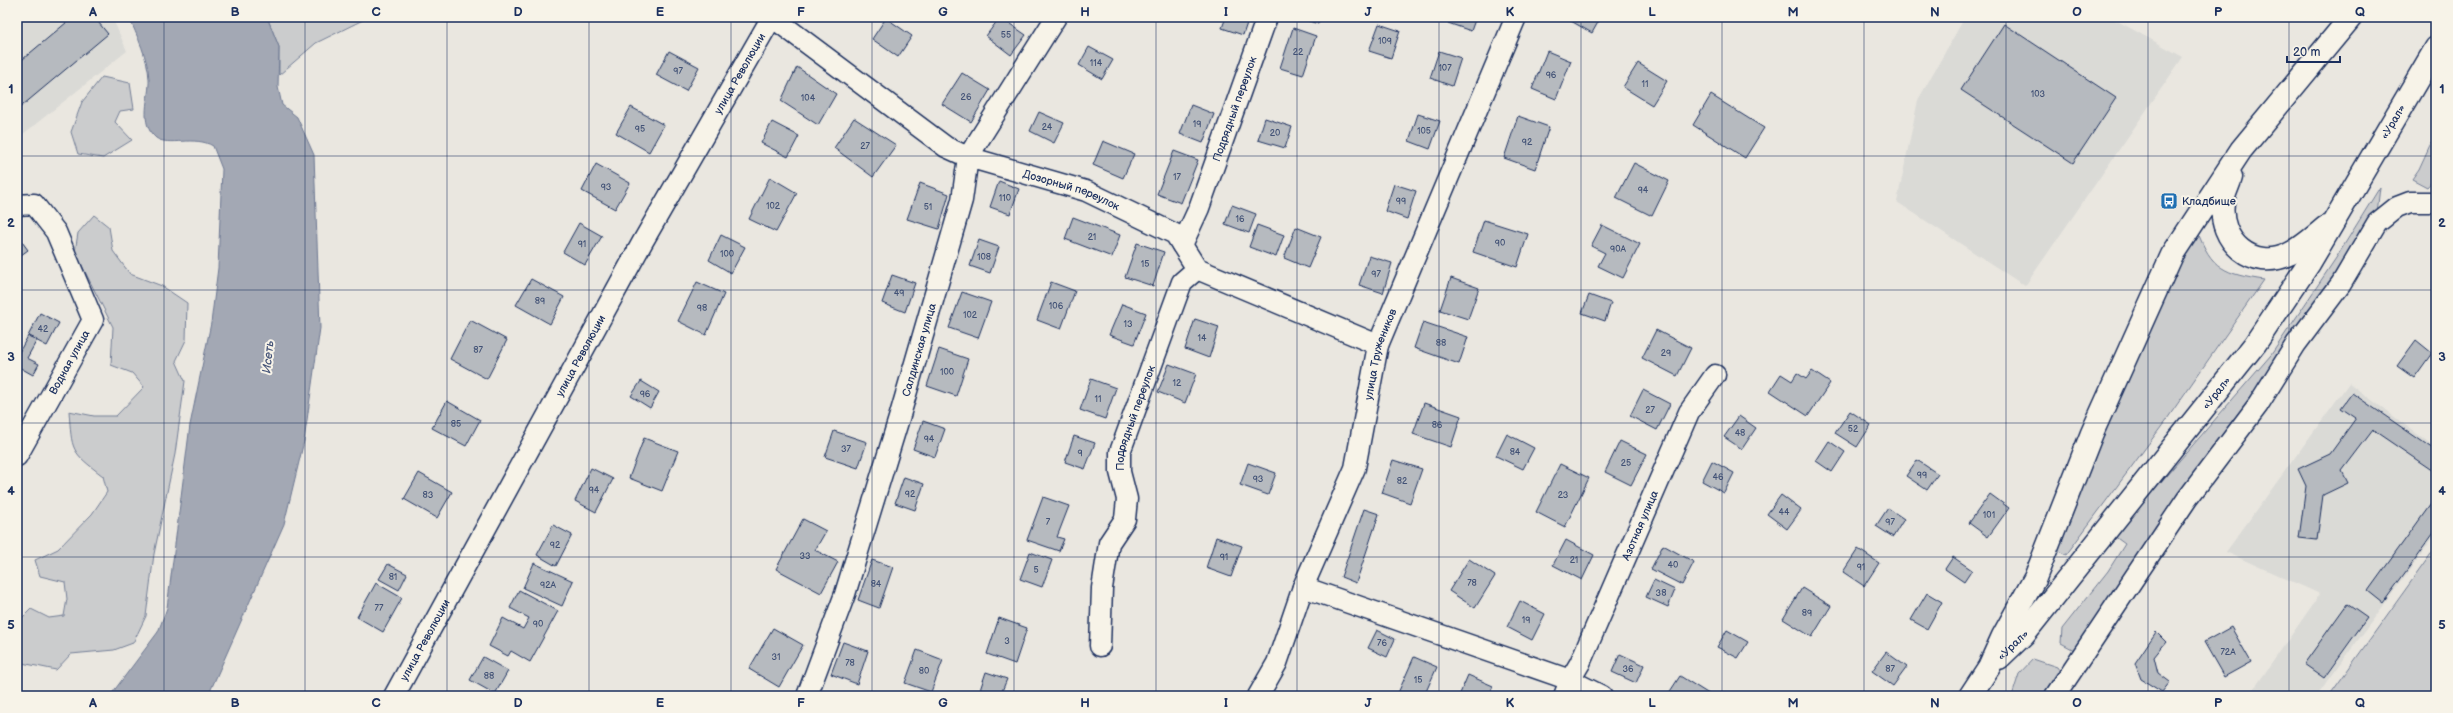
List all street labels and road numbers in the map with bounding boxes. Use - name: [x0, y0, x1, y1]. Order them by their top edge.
- street label: улица Революции: [712, 31, 768, 116]
- street label: Подрядный переулок: [1210, 55, 1260, 163]
- street label: «Урал»: [2378, 102, 2408, 142]
- street label: Дозорный переулок: [1021, 167, 1122, 213]
- street label: Салдинская улица: [900, 301, 939, 398]
- street label: улица Тружеников: [1362, 307, 1400, 401]
- street label: улица Революции: [553, 313, 608, 399]
- street label: Водная улица: [46, 327, 93, 397]
- street label: Подрядный переулок: [1114, 363, 1158, 471]
- street label: «Урал»: [2200, 374, 2233, 412]
- street label: Азотная улица: [1619, 488, 1661, 563]
- street label: улица Революции: [398, 597, 453, 683]
- street label: «Урал»: [1995, 628, 2032, 663]

